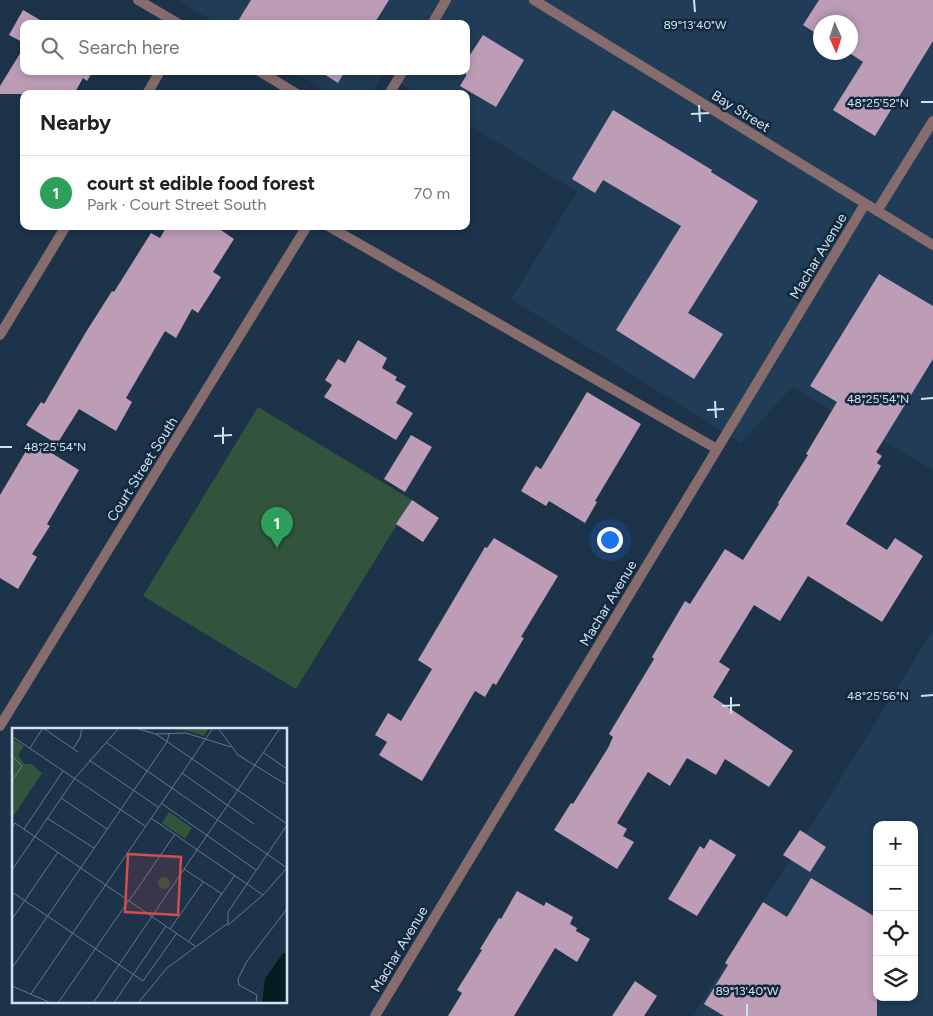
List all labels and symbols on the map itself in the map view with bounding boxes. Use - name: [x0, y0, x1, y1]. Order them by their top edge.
- north arrow: [813, 15, 858, 60]
- text: 89°13'40"W: [664, 18, 727, 32]
- street label: Bay Street: [708, 87, 773, 136]
- text: 48°25'52"N: [847, 96, 909, 110]
- street label: Machar Avenue: [786, 210, 851, 302]
- text: 48°25'54"N: [847, 392, 909, 406]
- street label: Court Street South: [103, 414, 181, 525]
- text: 48°25'54"N: [24, 440, 86, 454]
- pin: 1: [261, 507, 293, 548]
- your location: [597, 527, 623, 553]
- street label: Machar Avenue: [576, 557, 641, 649]
- text: 48°25'56"N: [847, 689, 909, 703]
- inset map: [12, 728, 288, 1004]
- street label: Machar Avenue: [367, 903, 432, 995]
- text: 89°13'40"W: [716, 984, 779, 998]

